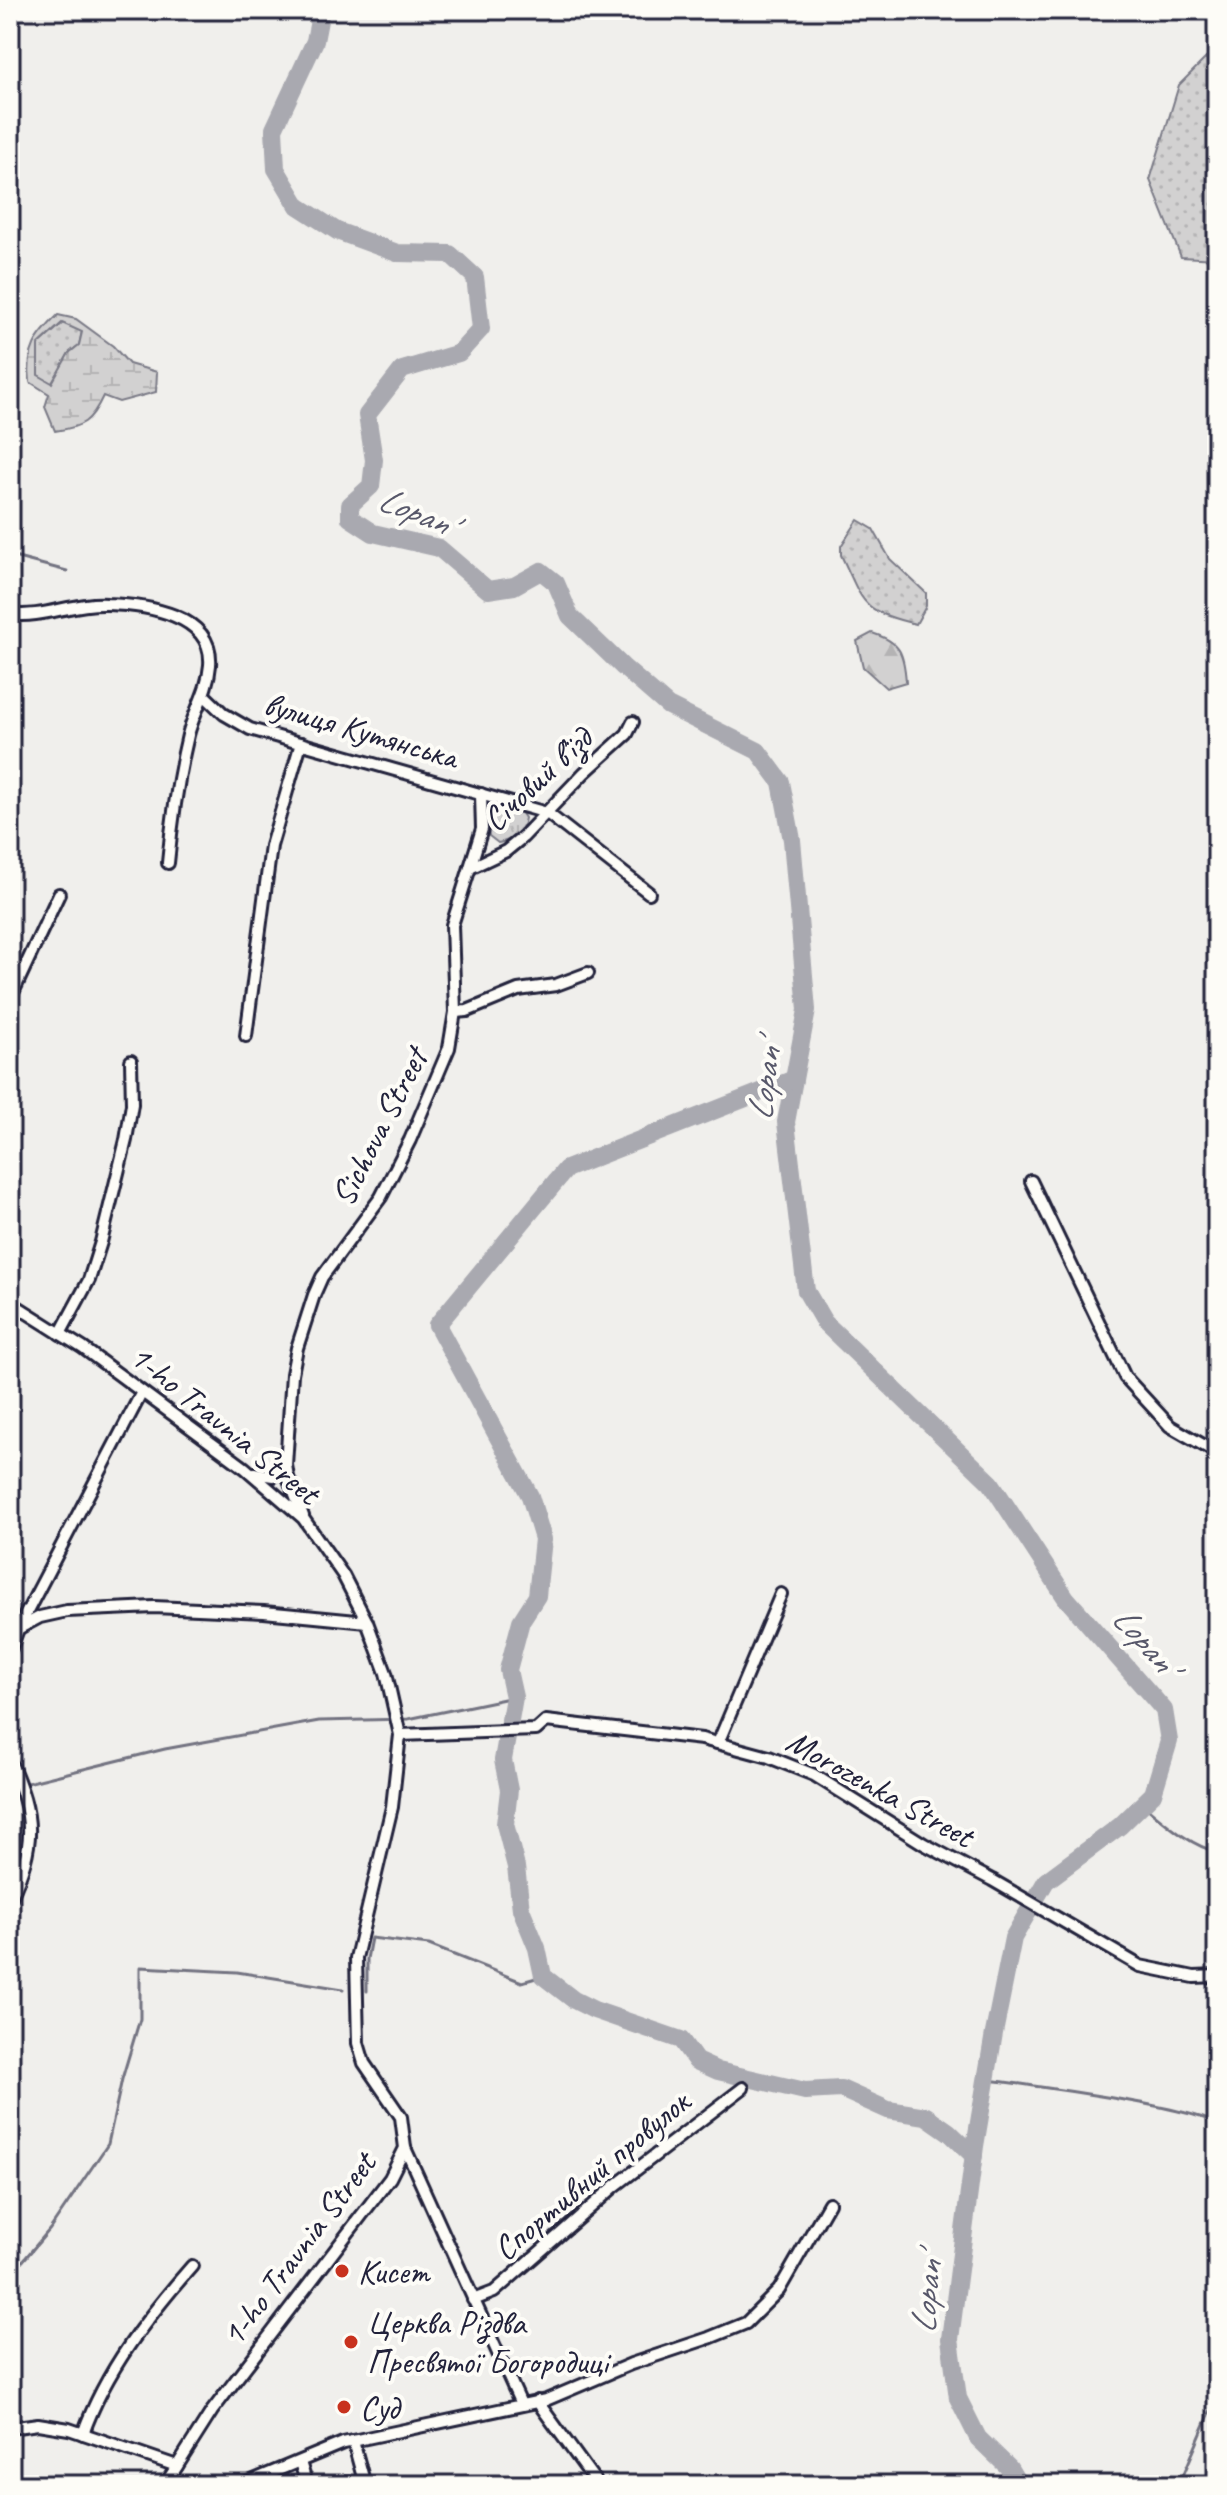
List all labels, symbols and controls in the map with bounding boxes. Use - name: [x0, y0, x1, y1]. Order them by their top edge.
- water label: Lopan': [372, 475, 472, 551]
- street label: вулиця Кутянська: [259, 682, 466, 779]
- street label: Січовий в’їзд: [473, 715, 603, 840]
- water label: Lopan': [736, 1028, 794, 1123]
- street label: Sichova Street: [321, 1037, 439, 1213]
- street label: 1-ho Travnia Street: [122, 1334, 331, 1516]
- water label: Lopan': [1103, 1596, 1196, 1694]
- street label: Morozenka Street: [779, 1719, 984, 1859]
- street label: Спортивний провулок: [484, 2079, 700, 2270]
- street label: 1-ho Travnia Street: [211, 2141, 387, 2354]
- water label: Lopan': [899, 2242, 954, 2335]
- place label: Кисет: [358, 2250, 432, 2293]
- marker: Кисет: [333, 2262, 351, 2280]
- place label: Церква Різдва Пресвятої Богородиці: [367, 2301, 612, 2383]
- marker: Церква Різдва Пресвятої Богородиці: [342, 2333, 360, 2351]
- place label: Суд: [360, 2386, 402, 2429]
- marker: Суд: [335, 2398, 353, 2416]

